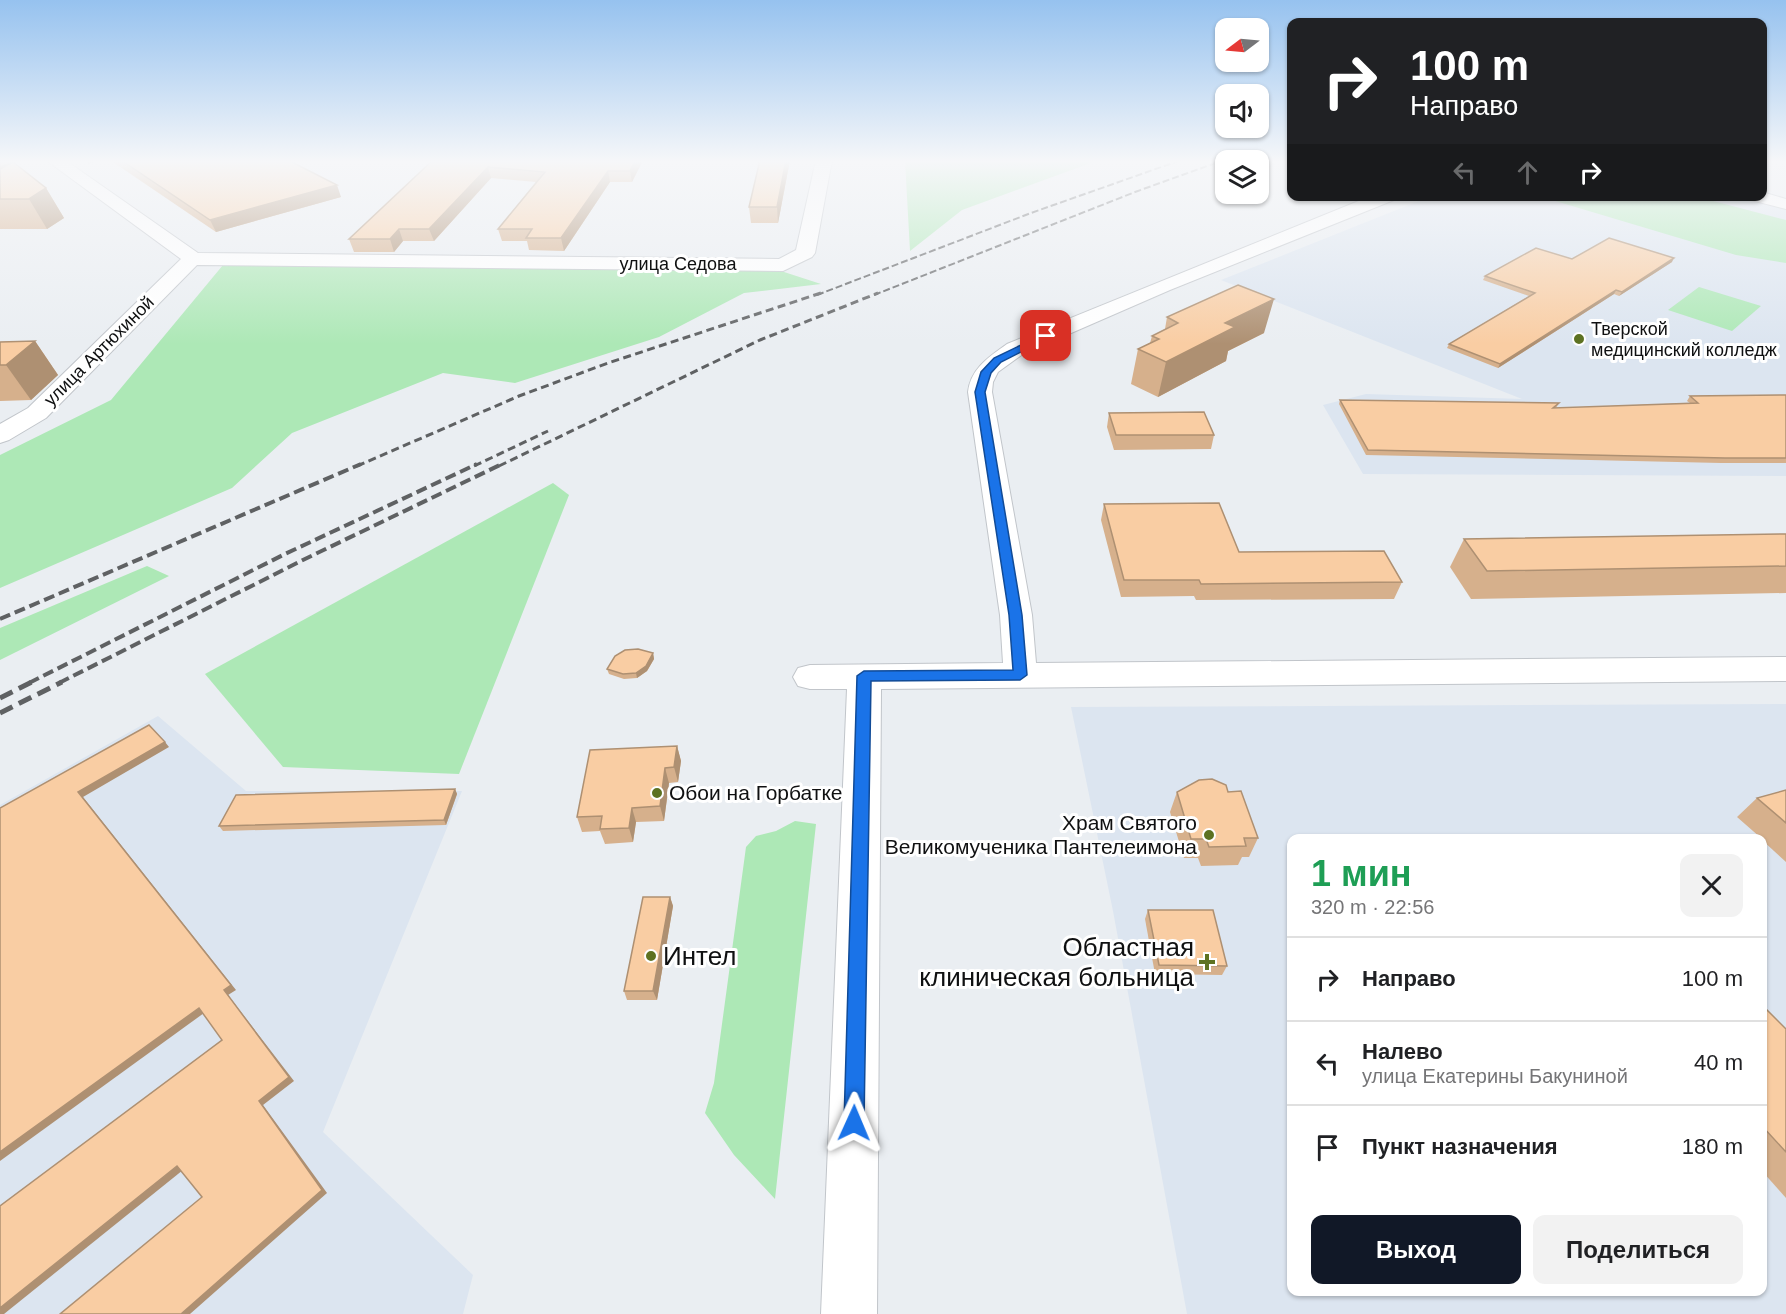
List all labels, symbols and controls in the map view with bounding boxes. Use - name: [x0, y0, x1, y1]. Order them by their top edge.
- north arrow: [1215, 18, 1269, 72]
- map controls: [1215, 18, 1269, 204]
- icon: right: [1311, 42, 1389, 120]
- text: 100 m: [1410, 42, 1529, 89]
- button: sound: [1215, 84, 1269, 138]
- text: Направо: [1410, 91, 1518, 121]
- button: layers: [1215, 150, 1269, 204]
- icon: left: [1448, 156, 1481, 189]
- icon: ahead: [1511, 156, 1544, 189]
- icon: right: [1574, 156, 1607, 189]
- street label: улица Седова: [620, 254, 737, 274]
- street label: улица Артюхиной: [40, 292, 158, 410]
- pin: [1020, 310, 1071, 361]
- icon: arrive: [1029, 319, 1062, 352]
- place label: Тверской медицинский колледж: [1591, 319, 1777, 360]
- marker: Тверской медицинский колледж: [1572, 332, 1586, 346]
- place label: Обои на Горбатке: [669, 781, 843, 804]
- marker: Обои на Горбатке: [650, 786, 664, 800]
- place label: Храм Святого Великомученика Пантелеимона: [885, 811, 1197, 858]
- marker: Храм Святого Великомученика Пантелеимона: [1202, 828, 1216, 842]
- text: 1 мин: [1311, 853, 1412, 894]
- button: close: [1680, 854, 1743, 917]
- text: 320 m · 22:56: [1311, 896, 1434, 918]
- place label: Областная клиническая больница: [919, 932, 1195, 992]
- place label: Интел: [663, 941, 736, 971]
- marker: Интел: [644, 949, 658, 963]
- marker: Областная клиническая больница: [1198, 953, 1216, 971]
- icon: right: [1311, 963, 1344, 996]
- text: Направо: [1362, 966, 1456, 991]
- text: 100 m: [1682, 966, 1743, 991]
- text: Налево: [1362, 1039, 1443, 1064]
- icon: left: [1311, 1047, 1344, 1080]
- text: 40 m: [1694, 1050, 1743, 1075]
- text: улица Екатерины Бакуниной: [1362, 1065, 1628, 1087]
- position arrow: [822, 1091, 886, 1155]
- icon: arrive: [1311, 1131, 1344, 1164]
- text: Пункт назначения: [1362, 1134, 1558, 1159]
- text: 180 m: [1682, 1134, 1743, 1159]
- button: Выход: [1311, 1215, 1521, 1284]
- button: Поделиться: [1533, 1215, 1743, 1284]

